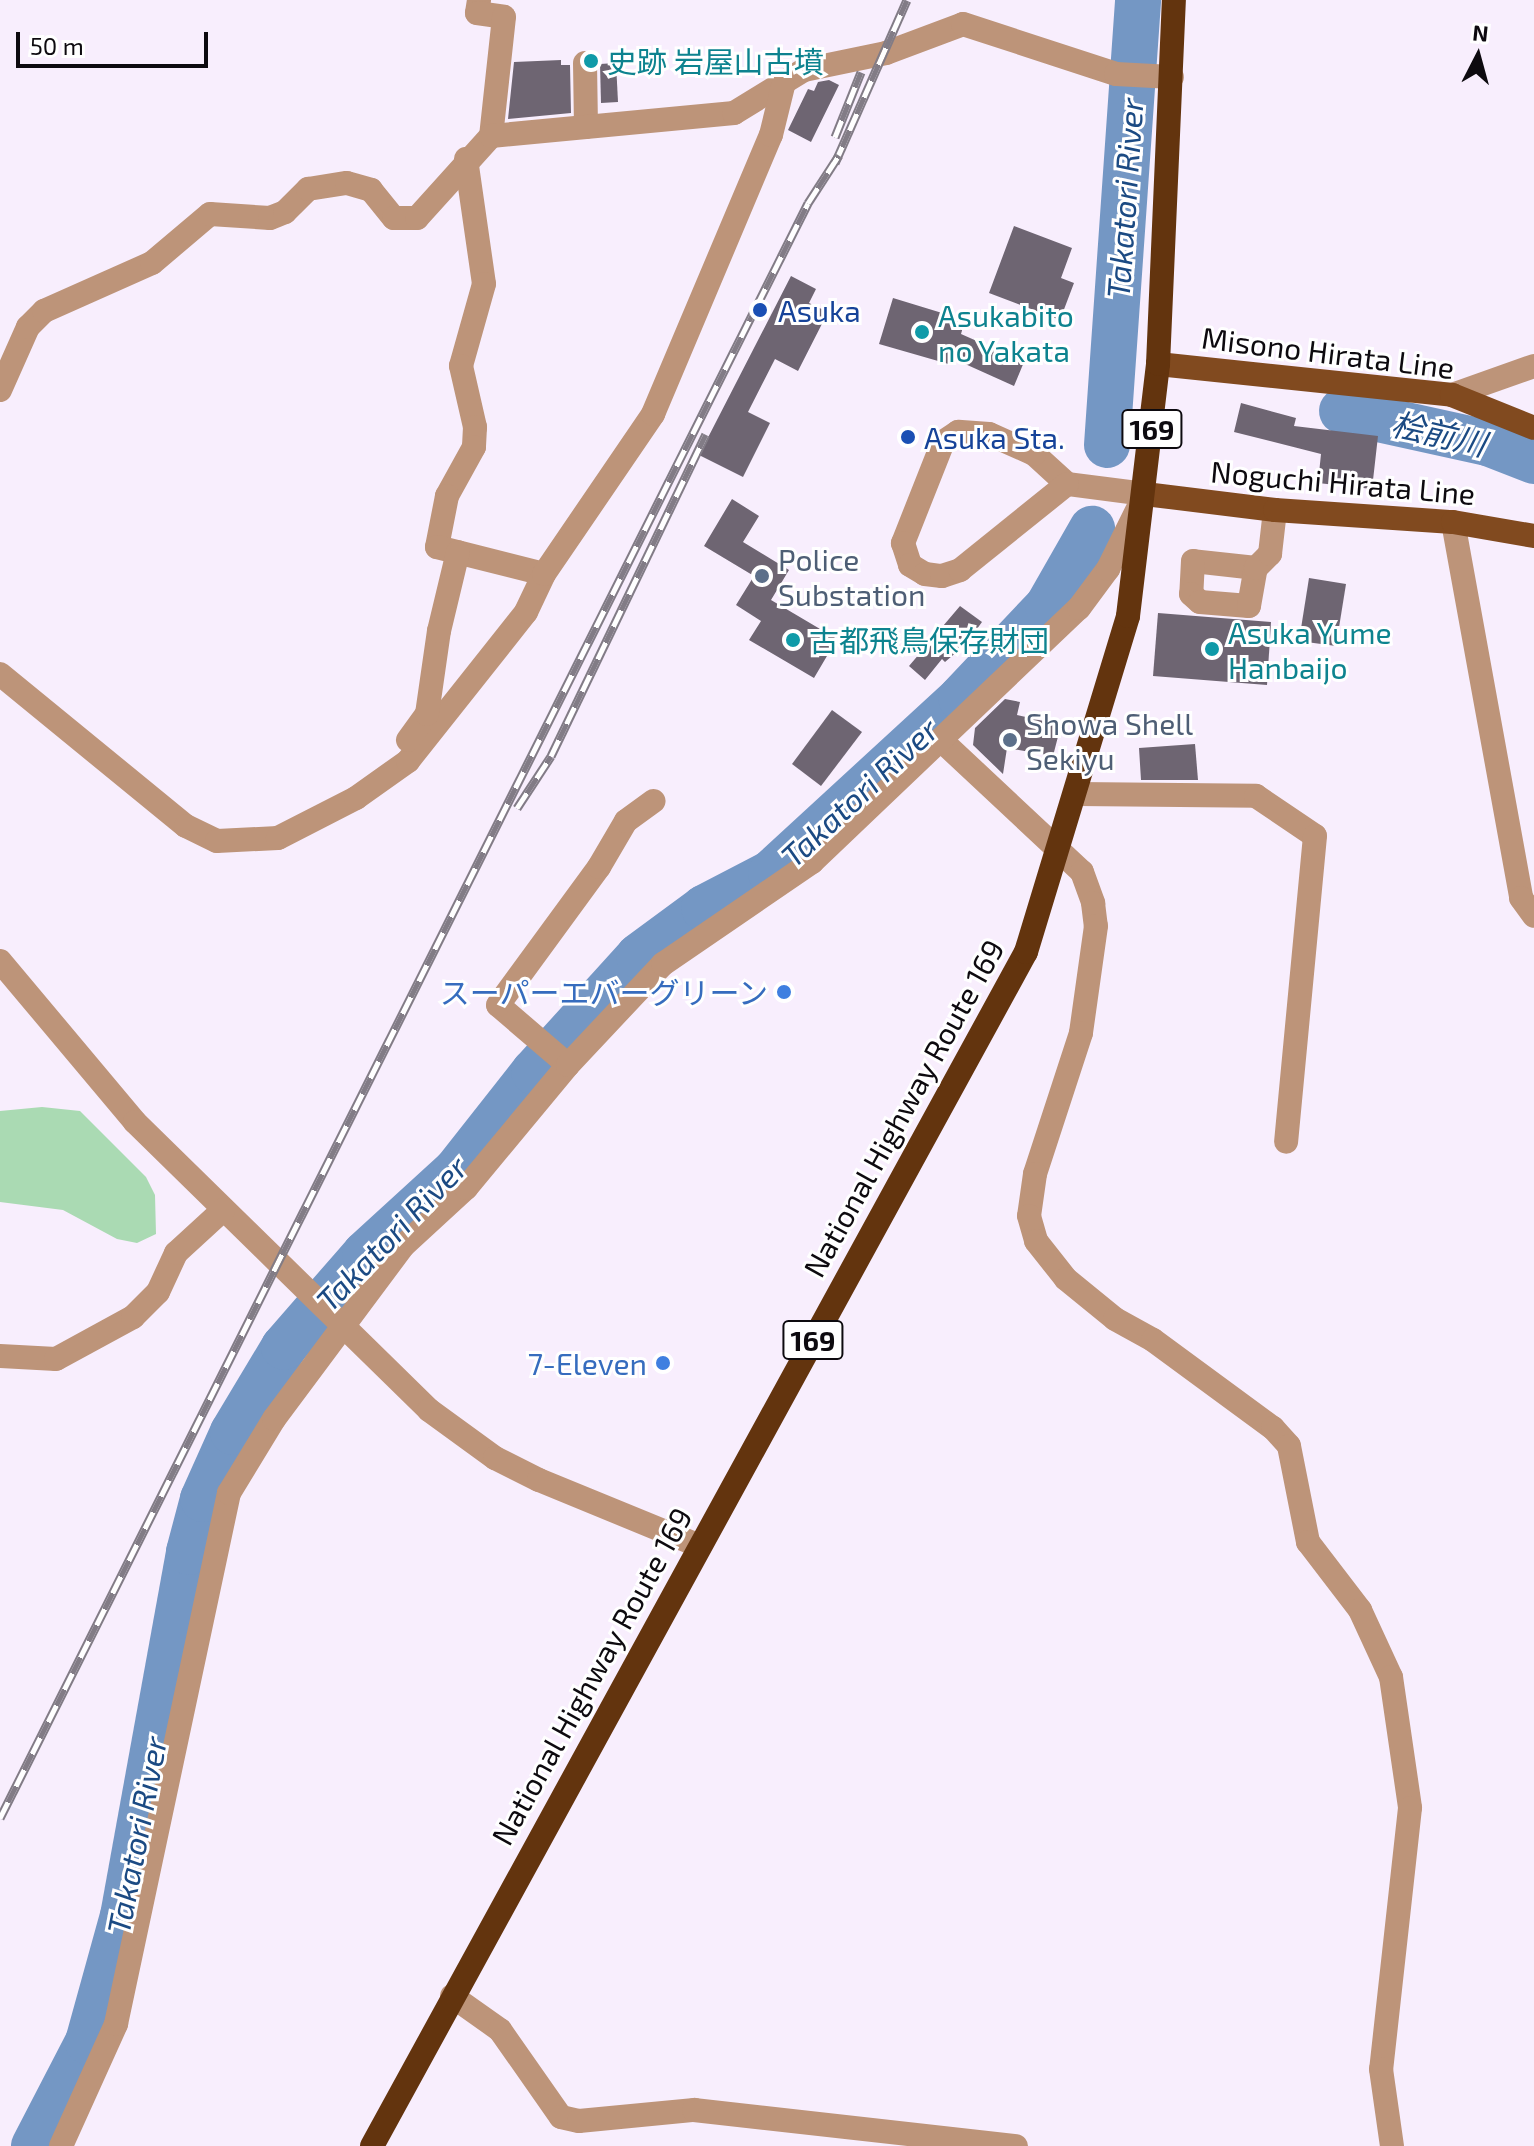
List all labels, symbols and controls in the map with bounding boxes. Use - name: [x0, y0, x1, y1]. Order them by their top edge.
- scale bar: [20, 16, 212, 66]
- north arrow: [1438, 16, 1518, 96]
- text: N: [1471, 18, 1490, 46]
- text: 50 m: [30, 31, 84, 60]
- place label: 史跡 岩屋山古墳: [607, 43, 824, 79]
- marker: 史跡 岩屋山古墳: [582, 52, 600, 70]
- water label: Takatori River: [1098, 97, 1150, 299]
- place label: Asuka: [778, 292, 861, 328]
- place label: Asukabito no Yakata: [938, 297, 1074, 368]
- marker: Asuka: [749, 299, 771, 321]
- street label: Misono Hirata Line: [1200, 319, 1456, 385]
- marker: Asukabito no Yakata: [913, 323, 931, 341]
- water label: 桧前川: [1388, 403, 1490, 463]
- road number: 169: [1120, 405, 1184, 453]
- place label: Asuka Sta.: [924, 419, 1065, 455]
- marker: Asuka Sta.: [899, 428, 917, 446]
- street label: Noguchi Hirata Line: [1209, 453, 1477, 511]
- place label: Police Substation: [778, 541, 926, 612]
- marker: Police Substation: [753, 567, 771, 585]
- place label: Asuka Yume Hanbaijo: [1228, 614, 1392, 684]
- place label: 古都飛鳥保存財団: [809, 622, 1049, 658]
- marker: 古都飛鳥保存財団: [784, 631, 802, 649]
- marker: Asuka Yume Hanbaijo: [1203, 640, 1221, 658]
- place label: Showa Shell Sekiyu: [1026, 705, 1193, 776]
- water label: Takatori River: [773, 710, 945, 874]
- marker: Showa Shell Sekiyu: [1001, 731, 1019, 749]
- street label: National Highway Route 169: [795, 933, 1011, 1283]
- place label: スーパーエバーグリーン: [438, 974, 768, 1010]
- marker: スーパーエバーグリーン: [775, 983, 793, 1001]
- water label: Takatori River: [308, 1148, 474, 1318]
- road number: 169: [781, 1316, 845, 1364]
- place label: 7-Eleven: [528, 1345, 647, 1381]
- marker: 7-Eleven: [654, 1354, 672, 1372]
- street label: National Highway Route 169: [483, 1501, 699, 1851]
- water label: Takatori River: [98, 1733, 174, 1937]

